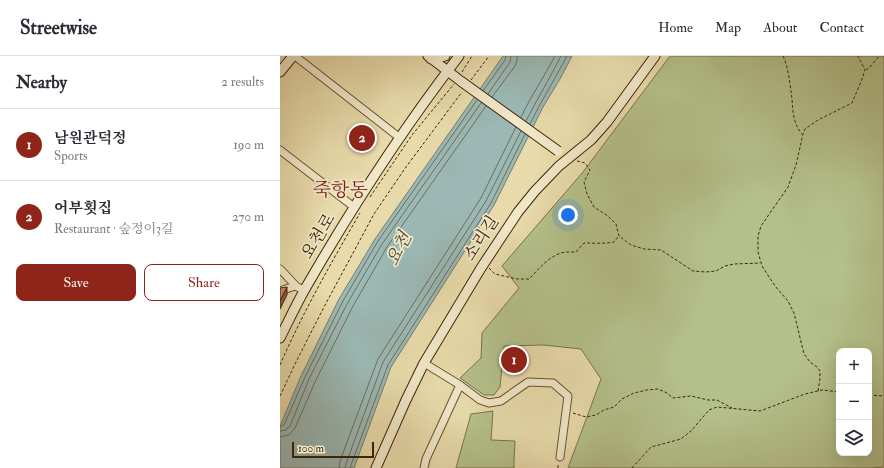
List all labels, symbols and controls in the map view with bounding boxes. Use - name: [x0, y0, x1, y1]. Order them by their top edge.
- text: Streetwise: [20, 16, 97, 40]
- text: Home: [658, 19, 693, 36]
- text: Map: [715, 19, 741, 36]
- text: About: [763, 19, 797, 36]
- text: Contact: [819, 19, 864, 36]
- text: Nearby: [16, 72, 67, 93]
- text: 2 results: [221, 74, 264, 90]
- pin: 2: [349, 123, 375, 153]
- text: 남원관덕정: [54, 129, 126, 148]
- text: 1: [27, 137, 31, 153]
- text: 190 m: [233, 137, 264, 153]
- text: Sports: [54, 148, 88, 164]
- district label: 죽항동: [312, 178, 368, 202]
- text: 어부횟집: [54, 199, 112, 218]
- your location: [558, 205, 578, 225]
- text: 2: [26, 209, 32, 225]
- text: 270 m: [232, 209, 264, 225]
- street label: 요천로: [296, 209, 340, 263]
- street label: 소리길: [459, 212, 503, 264]
- text: Restaurant · 숲정이3길: [54, 221, 174, 237]
- water label: 요천: [381, 227, 418, 270]
- button: Save: [16, 264, 136, 301]
- button: Share: [144, 264, 264, 301]
- pin: 1: [501, 345, 527, 375]
- map controls: [836, 348, 872, 456]
- button: +: [836, 348, 872, 384]
- button: −: [836, 384, 872, 420]
- button: layers: [836, 420, 872, 456]
- scale bar: [292, 440, 374, 459]
- text: 100 m: [298, 442, 324, 455]

